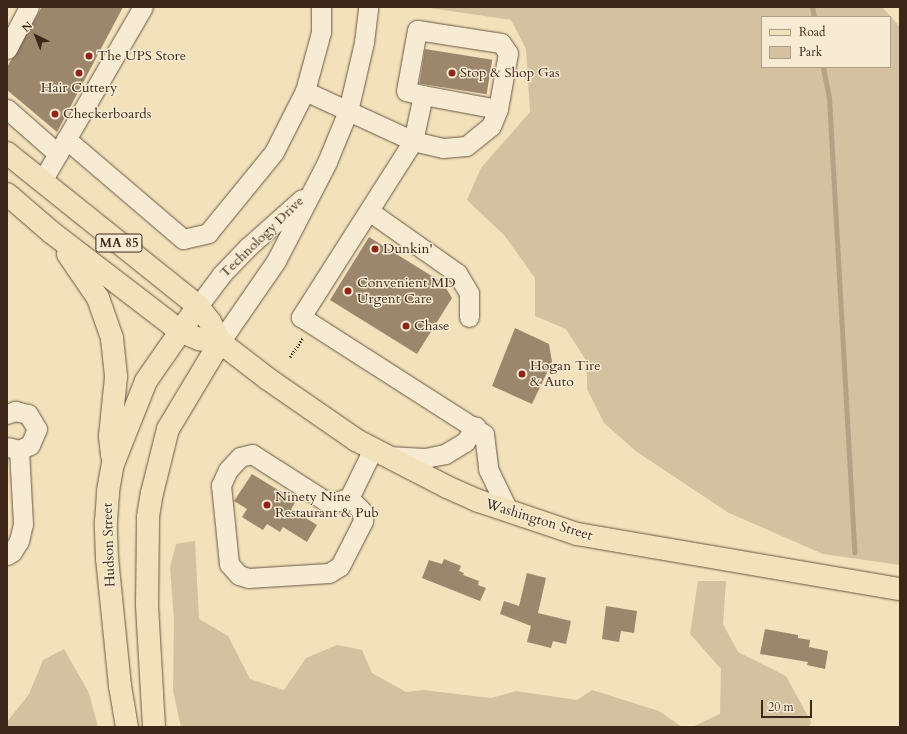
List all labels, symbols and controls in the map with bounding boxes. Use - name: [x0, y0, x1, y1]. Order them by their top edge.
- north arrow: [16, 16, 56, 56]
- legend: [761, 16, 891, 68]
- text: N: [19, 18, 36, 36]
- text: Road: [799, 24, 825, 40]
- text: Park: [799, 44, 822, 60]
- place label: The UPS Store: [97, 48, 186, 64]
- marker: The UPS Store: [84, 51, 94, 61]
- place label: Stop & Shop Gas: [460, 65, 560, 81]
- marker: Hair Cuttery: [74, 68, 84, 78]
- marker: Stop & Shop Gas: [447, 68, 457, 78]
- place label: Hair Cuttery: [41, 80, 117, 96]
- place label: Checkerboards: [63, 106, 151, 122]
- marker: Checkerboards: [50, 109, 60, 119]
- street label: Technology Drive: [217, 193, 307, 281]
- road number: MA 85: [95, 232, 143, 254]
- place label: Dunkin': [383, 241, 433, 257]
- marker: Dunkin': [370, 244, 380, 254]
- place label: Convenient MD Urgent Care: [357, 275, 456, 308]
- marker: Convenient MD Urgent Care: [342, 285, 354, 297]
- place label: Chase: [414, 318, 449, 334]
- marker: Chase: [401, 321, 411, 331]
- place label: Hogan Tire & Auto: [530, 358, 601, 390]
- marker: Hogan Tire & Auto: [517, 369, 527, 379]
- place label: Ninety Nine Restaurant & Pub: [275, 489, 379, 522]
- street label: Washington Street: [483, 496, 595, 544]
- marker: Ninety Nine Restaurant & Pub: [262, 500, 272, 510]
- street label: Hudson Street: [99, 502, 119, 588]
- scale bar: [763, 692, 814, 718]
- text: 20 m: [768, 699, 794, 715]

